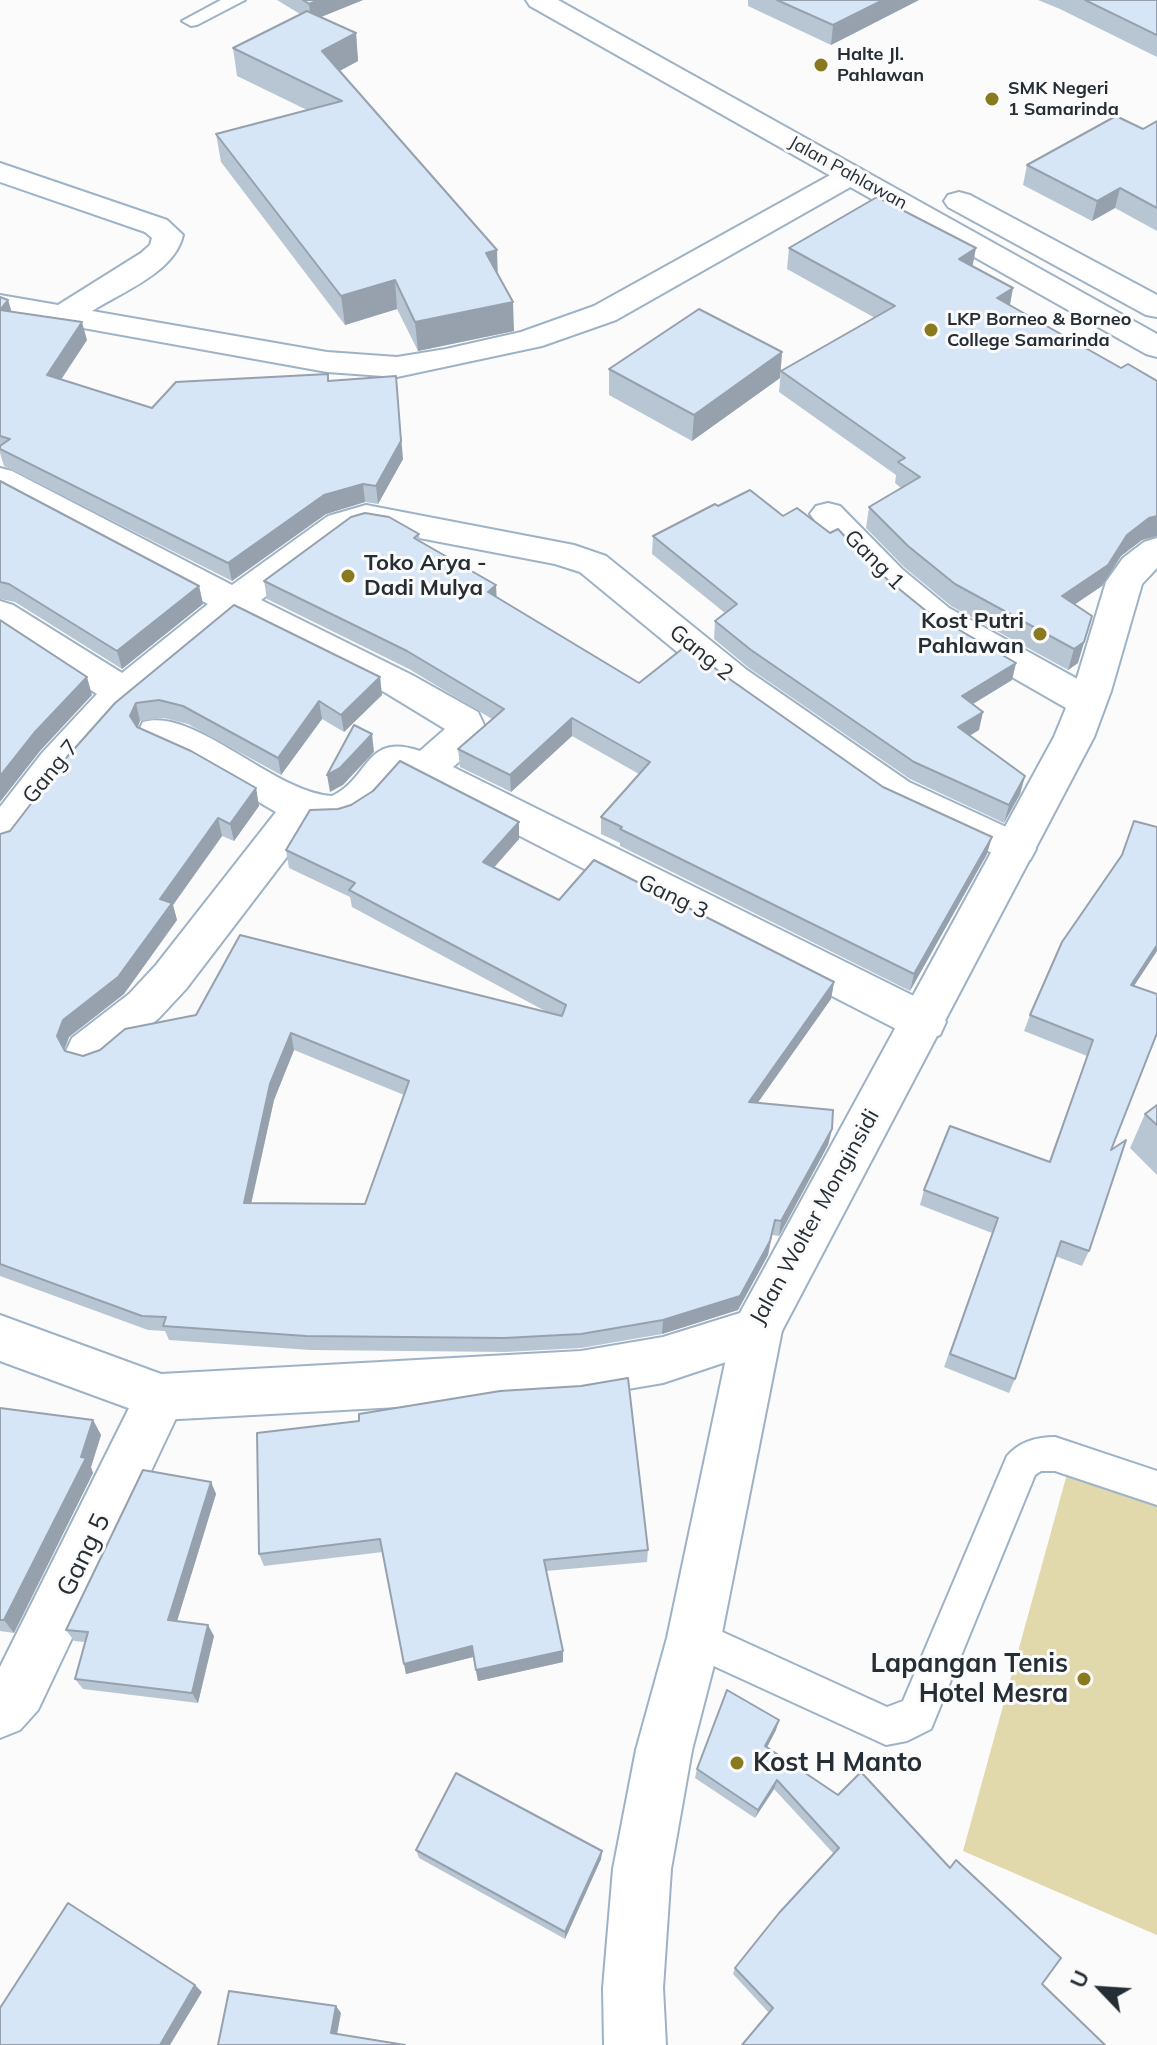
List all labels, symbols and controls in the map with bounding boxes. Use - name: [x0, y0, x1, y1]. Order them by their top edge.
- place label: Halte Jl. Pahlawan: [837, 44, 924, 86]
- marker: Halte Jl. Pahlawan: [812, 56, 830, 74]
- place label: SMK Negeri 1 Samarinda: [1008, 78, 1119, 120]
- marker: SMK Negeri 1 Samarinda: [983, 90, 1001, 108]
- street label: Jalan Pahlawan: [785, 132, 911, 214]
- place label: LKP Borneo & Borneo College Samarinda: [947, 309, 1131, 352]
- marker: LKP Borneo & Borneo College Samarinda: [922, 321, 940, 339]
- street label: Gang 1: [838, 524, 910, 596]
- place label: Toko Arya - Dadi Mulya: [364, 550, 487, 602]
- marker: Toko Arya - Dadi Mulya: [339, 567, 357, 585]
- place label: Kost Putri Pahlawan: [918, 608, 1024, 660]
- street label: Gang 2: [664, 619, 738, 687]
- marker: Kost Putri Pahlawan: [1031, 625, 1049, 643]
- street label: Gang 7: [17, 735, 85, 809]
- street label: Gang 3: [634, 869, 712, 925]
- street label: Jalan Wolter Monginsidi: [745, 1105, 885, 1329]
- street label: Gang 5: [51, 1509, 117, 1601]
- place label: Lapangan Tenis Hotel Mesra: [871, 1648, 1068, 1710]
- marker: Lapangan Tenis Hotel Mesra: [1075, 1670, 1093, 1688]
- place label: Kost H Manto: [753, 1747, 922, 1779]
- marker: Kost H Manto: [728, 1754, 746, 1772]
- north arrow: [1061, 1949, 1141, 2029]
- text: U: [1063, 1966, 1095, 1992]

